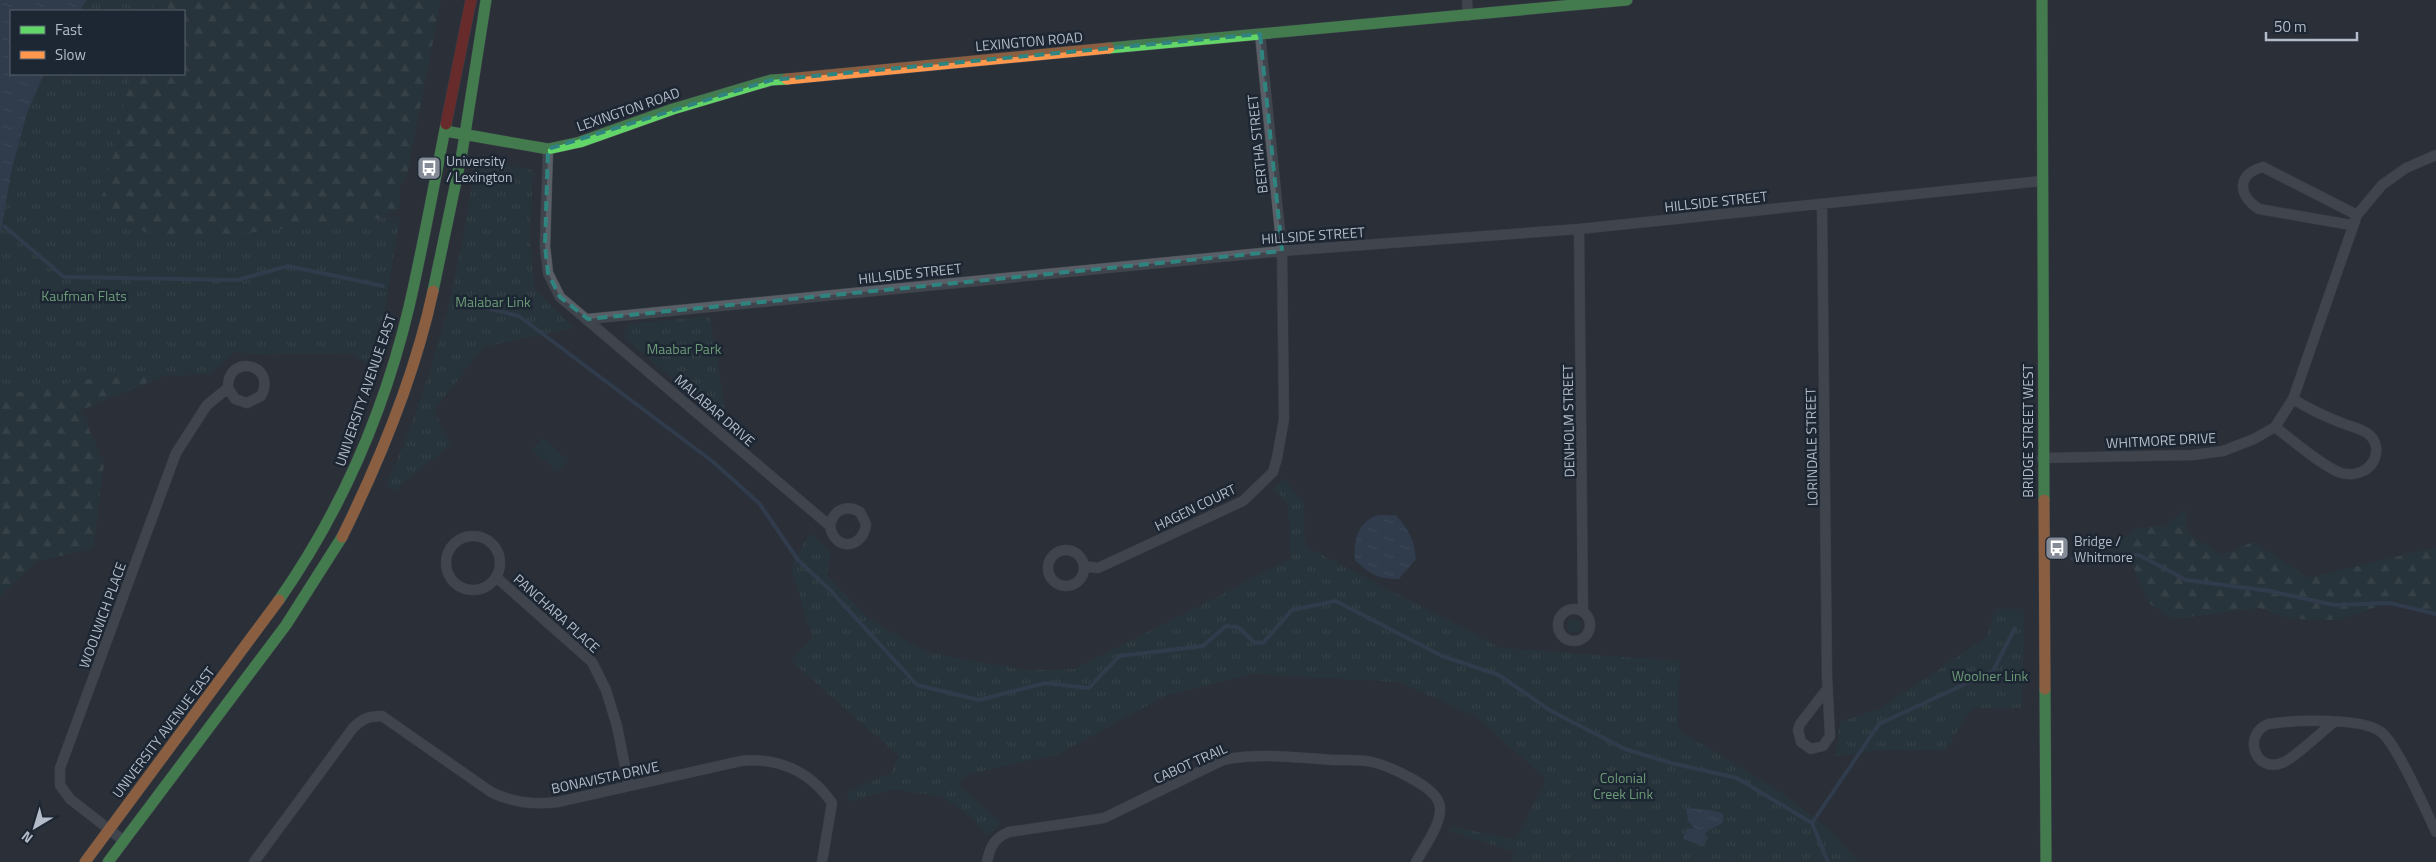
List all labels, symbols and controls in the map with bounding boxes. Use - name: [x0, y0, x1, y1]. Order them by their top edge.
- legend: [10, 10, 185, 75]
- scale bar: [2266, 10, 2357, 42]
- text: 50 m: [2274, 15, 2307, 38]
- text: Fast: [55, 18, 83, 41]
- street label: LEXINGTON ROAD: [974, 26, 1084, 56]
- text: Slow: [55, 43, 86, 66]
- street label: LEXINGTON ROAD: [574, 82, 682, 136]
- street label: BERTHA STREET: [1241, 93, 1273, 195]
- place label: University / Lexington: [446, 150, 512, 187]
- bus stop icon: University / Lexington: [416, 155, 442, 181]
- street label: HILLSIDE STREET: [1663, 185, 1769, 217]
- street label: HILLSIDE STREET: [1261, 221, 1366, 249]
- street label: HILLSIDE STREET: [857, 257, 963, 289]
- park label: Kaufman Flats: [41, 285, 127, 306]
- park label: Malabar Link: [455, 291, 531, 312]
- street label: UNIVERSITY AVENUE EAST: [329, 311, 401, 469]
- park label: Maabar Park: [647, 338, 722, 359]
- street label: DENHOLM STREET: [1557, 364, 1579, 478]
- street label: BRIDGE STREET WEST: [2017, 364, 2038, 498]
- street label: MALABAR DRIVE: [670, 369, 760, 451]
- street label: LORINDALE STREET: [1799, 387, 1823, 506]
- street label: WHITMORE DRIVE: [2105, 427, 2217, 453]
- street label: HAGEN COURT: [1151, 478, 1240, 536]
- place label: Bridge / Whitmore: [2074, 530, 2133, 567]
- bus stop icon: Bridge / Whitmore: [2044, 535, 2070, 561]
- street label: WOOLWICH PLACE: [73, 559, 131, 671]
- street label: PANCHARA PLACE: [509, 569, 605, 658]
- street label: UNIVERSITY AVENUE EAST: [107, 661, 220, 802]
- park label: Woolner Link: [1952, 665, 2029, 686]
- street label: CABOT TRAIL: [1150, 737, 1230, 789]
- street label: BONAVISTA DRIVE: [549, 755, 661, 799]
- park label: Colonial Creek Link: [1593, 767, 1653, 804]
- north arrow: [10, 802, 60, 852]
- text: N: [16, 826, 37, 849]

